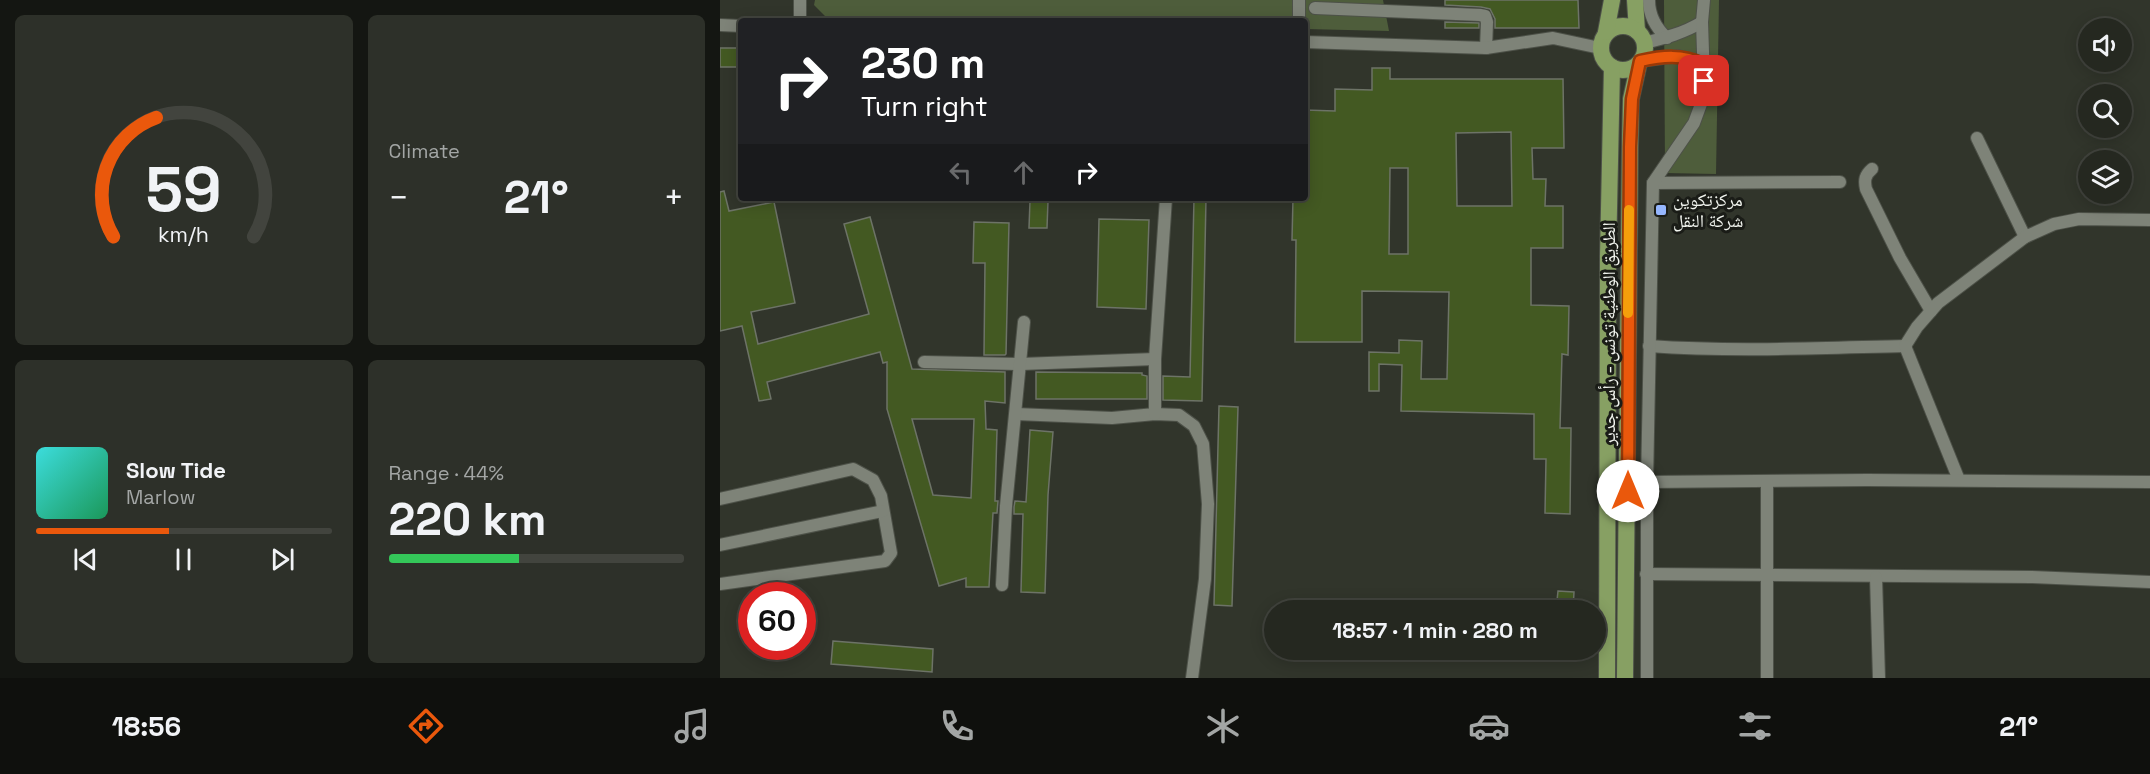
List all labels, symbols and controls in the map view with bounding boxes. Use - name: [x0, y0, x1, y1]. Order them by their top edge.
- map controls: [2078, 18, 2132, 204]
- button: sound: [2078, 18, 2132, 72]
- text: 230 m: [861, 37, 985, 90]
- icon: right: [762, 42, 840, 120]
- pin: [1678, 55, 1729, 106]
- icon: arrive: [1687, 64, 1720, 97]
- button: search: [2078, 84, 2132, 138]
- text: Turn right: [861, 89, 988, 124]
- text: Climate: [389, 138, 460, 164]
- text: 59: [146, 150, 222, 229]
- button: layers: [2078, 150, 2132, 204]
- icon: left: [944, 156, 977, 189]
- icon: ahead: [1007, 156, 1040, 189]
- icon: right: [1070, 156, 1103, 189]
- text: 21°: [504, 169, 569, 226]
- text: −: [389, 177, 409, 219]
- text: +: [664, 177, 684, 219]
- place label: مركزتكوين شركة النقل: [1673, 188, 1743, 232]
- marker: مركزتكوين شركة النقل: [1654, 203, 1668, 217]
- text: km/h: [158, 221, 209, 248]
- street label: الطريق الوطنية تونس - رأس جدير: [1597, 222, 1620, 447]
- text: Slow Tide: [126, 456, 226, 484]
- position arrow: [1596, 459, 1660, 523]
- text: Range · 44%: [389, 460, 504, 486]
- text: Marlow: [126, 484, 195, 510]
- text: 220 km: [389, 491, 546, 548]
- icon: previous: [69, 543, 102, 576]
- icon: pause: [167, 543, 200, 576]
- icon: next: [266, 543, 299, 576]
- speed limit sign: 60: [738, 582, 816, 660]
- text: 18:57 · 1 min · 280 m: [1332, 616, 1538, 644]
- icon: directions: [405, 705, 447, 747]
- icon: music: [671, 705, 713, 747]
- icon: phone: [936, 705, 978, 747]
- icon: climate: [1202, 705, 1244, 747]
- icon: car: [1468, 705, 1510, 747]
- icon: filters: [1734, 705, 1776, 747]
- text: 18:56: [112, 709, 181, 744]
- text: 21°: [1999, 709, 2038, 744]

